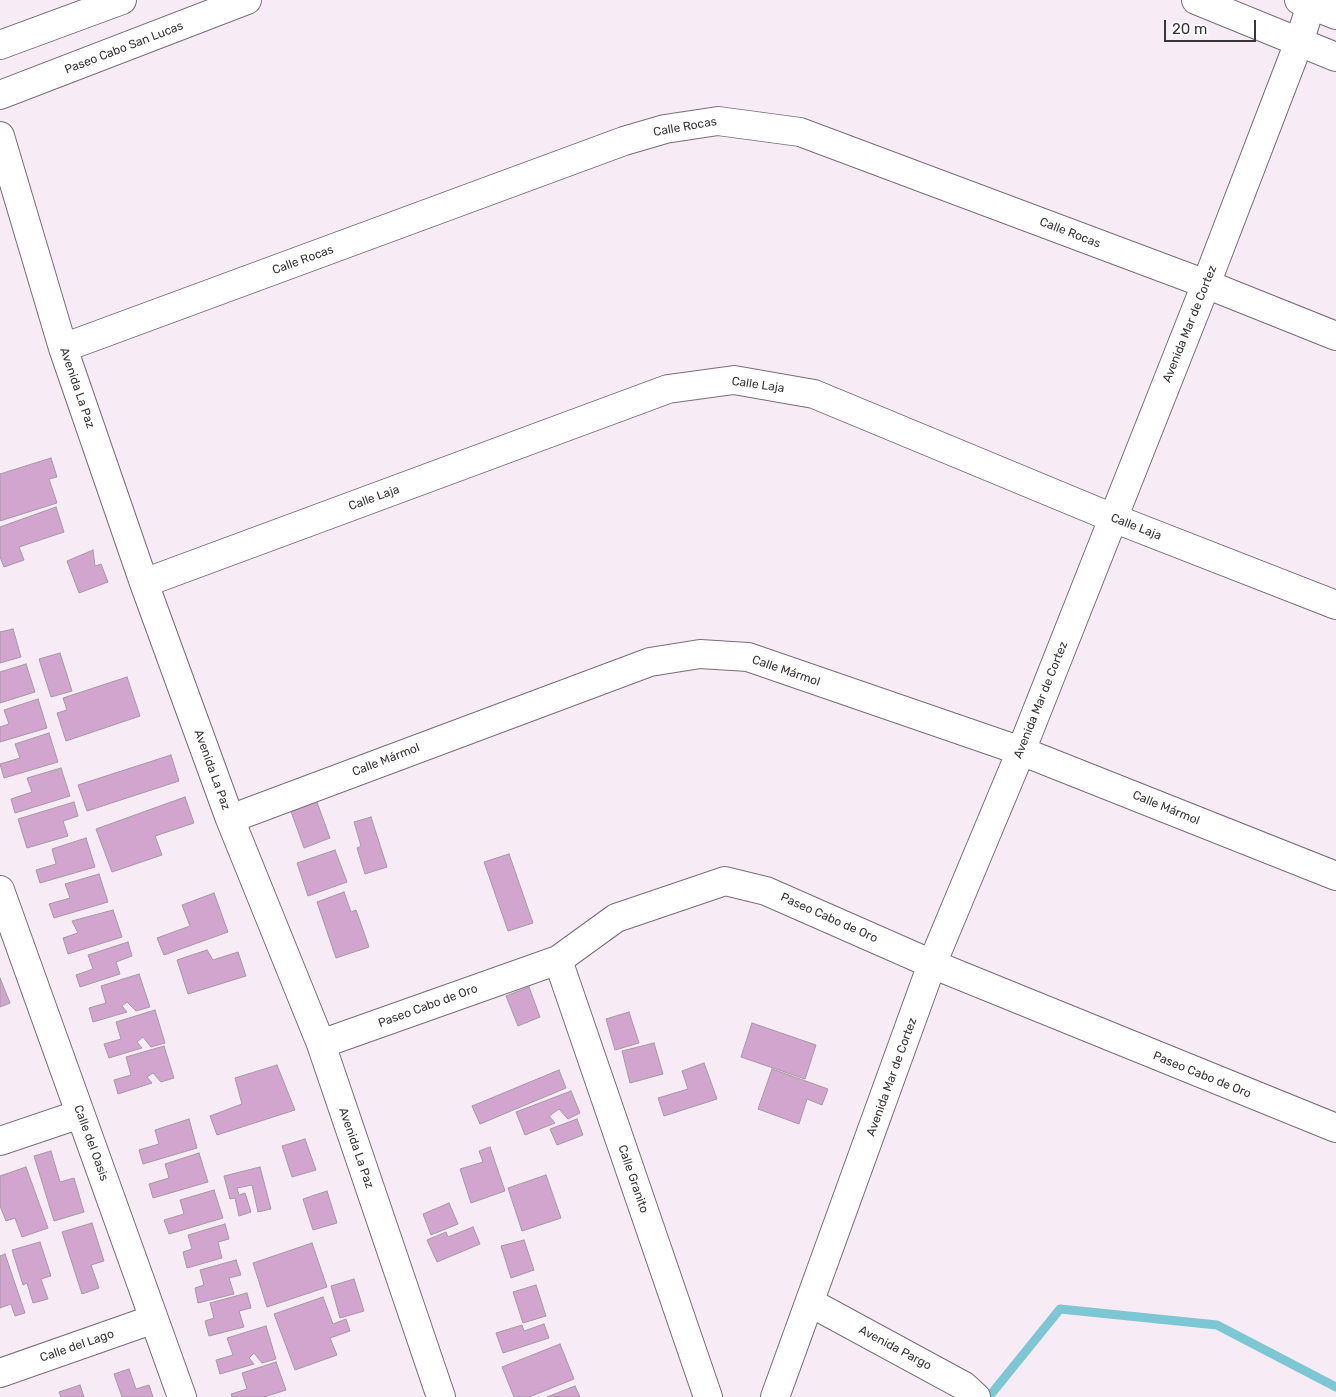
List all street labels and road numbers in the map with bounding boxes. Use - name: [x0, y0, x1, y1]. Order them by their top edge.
- street label: Paseo Cabo San Lucas: [63, 19, 185, 77]
- street label: Calle Rocas: [652, 114, 718, 140]
- street label: Calle Rocas: [1037, 215, 1103, 251]
- street label: Calle Rocas: [270, 242, 336, 278]
- street label: Avenida Mar de Cortez: [1160, 263, 1220, 385]
- street label: Avenida La Paz: [56, 346, 98, 430]
- street label: Calle Laja: [731, 374, 785, 396]
- street label: Calle Laja: [347, 482, 401, 514]
- street label: Calle Laja: [1109, 511, 1163, 543]
- street label: Avenida Mar de Cortez: [1011, 639, 1071, 761]
- street label: Calle Mármol: [750, 653, 822, 689]
- street label: Avenida La Paz: [191, 728, 233, 812]
- street label: Calle Mármol: [350, 741, 422, 779]
- street label: Calle Mármol: [1130, 788, 1202, 828]
- street label: Paseo Cabo de Oro: [778, 890, 880, 946]
- street label: Paseo Cabo de Oro: [376, 981, 480, 1031]
- street label: Avenida Mar de Cortez: [864, 1016, 920, 1138]
- street label: Paseo Cabo de Oro: [1151, 1049, 1253, 1101]
- street label: Calle del Oasis: [71, 1103, 111, 1183]
- street label: Avenida La Paz: [335, 1106, 377, 1190]
- street label: Calle Granito: [615, 1143, 651, 1215]
- street label: Avenida Pargo: [856, 1323, 934, 1373]
- street label: Calle del Lago: [38, 1327, 116, 1365]

